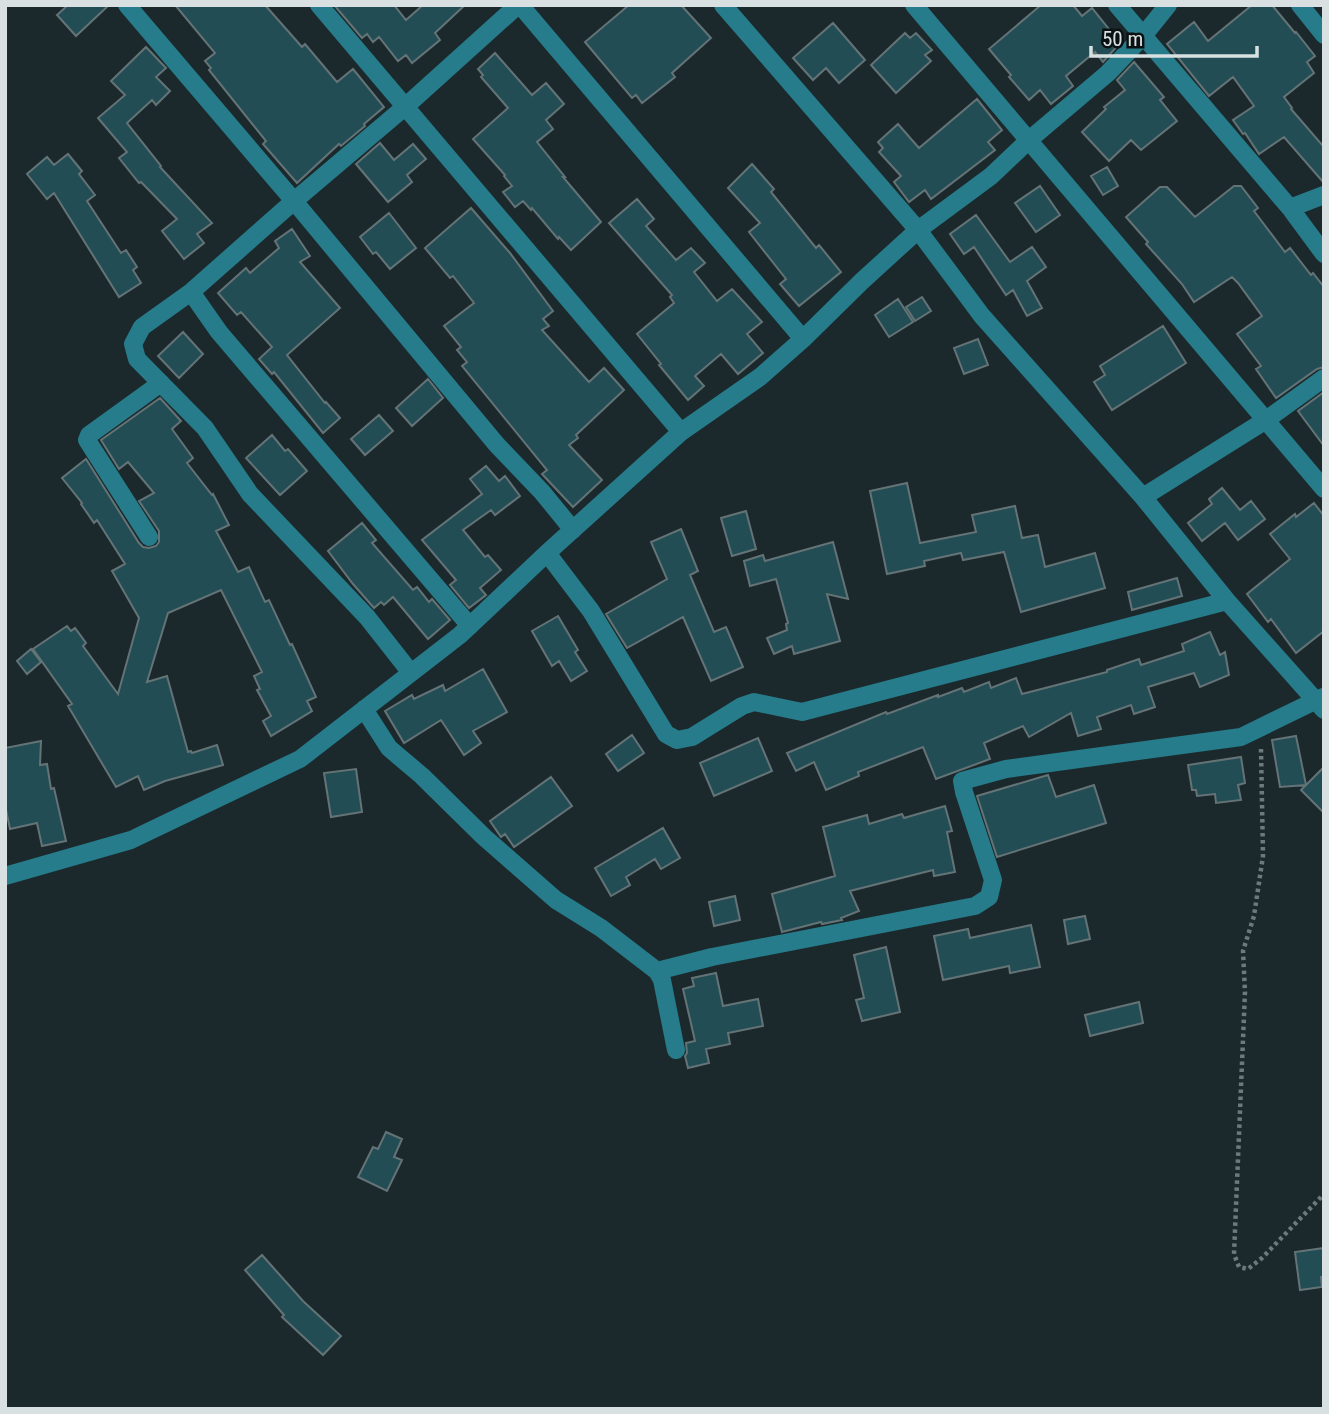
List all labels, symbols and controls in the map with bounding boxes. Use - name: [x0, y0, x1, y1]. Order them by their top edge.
- scale bar: [1091, 14, 1257, 58]
- text: 50 m: [1102, 27, 1143, 51]

